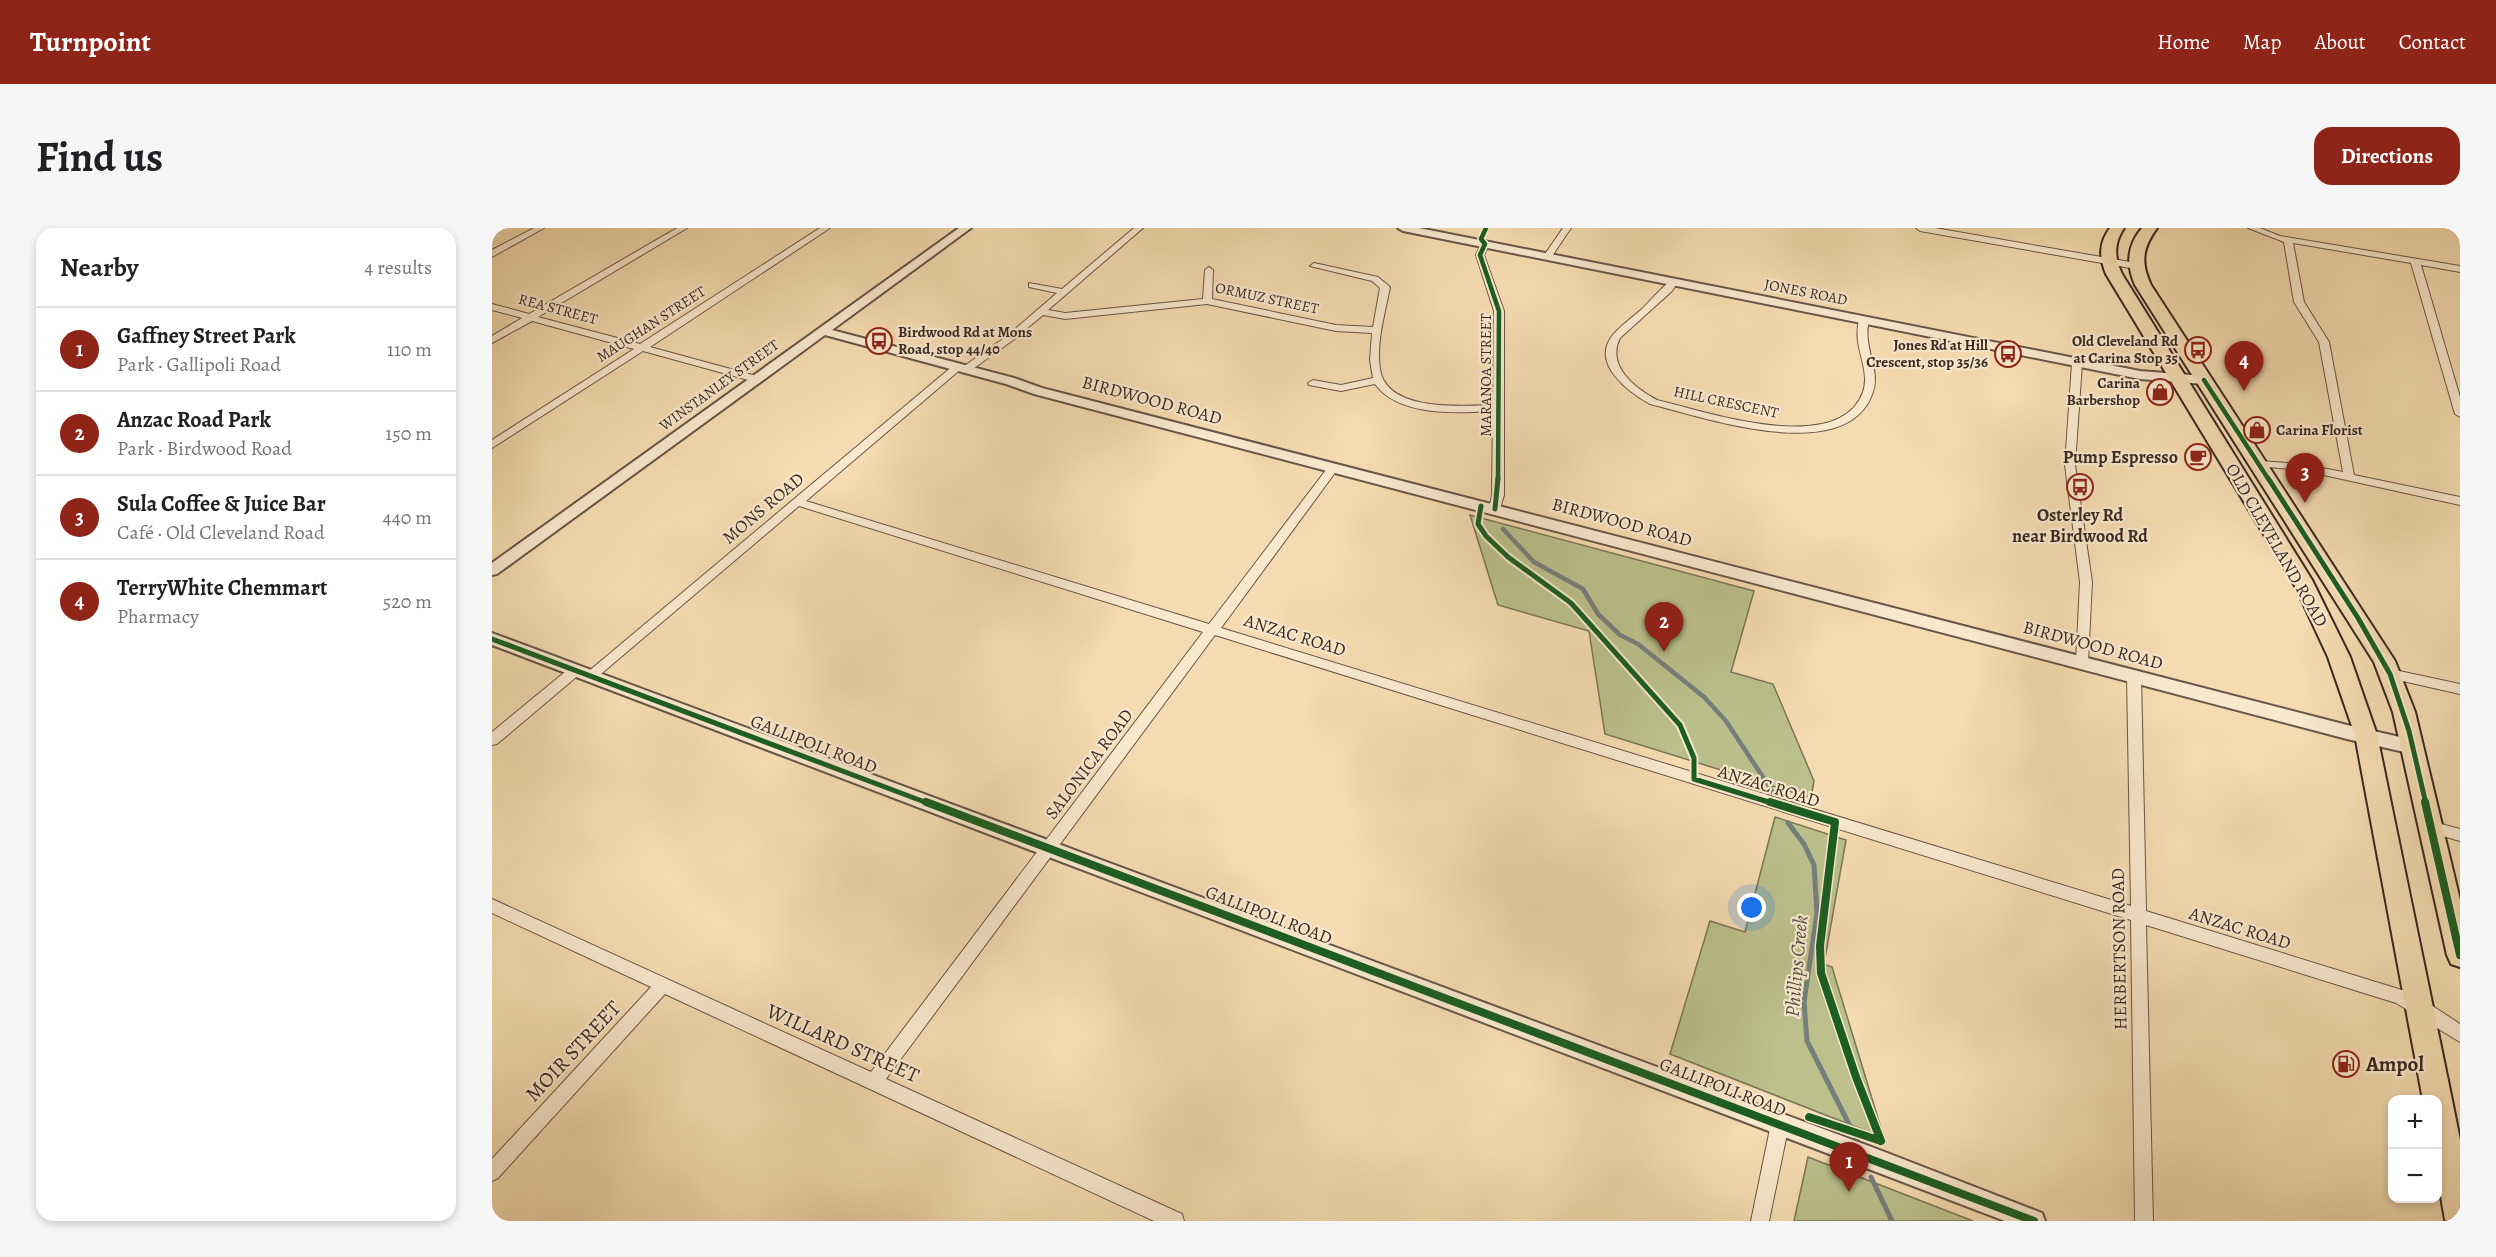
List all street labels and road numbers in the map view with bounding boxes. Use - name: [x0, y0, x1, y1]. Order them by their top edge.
- street label: JONES ROAD: [1763, 274, 1849, 310]
- street label: ORMUZ STREET: [1213, 277, 1321, 319]
- street label: MAUGHAN STREET: [593, 281, 710, 367]
- street label: REA STREET: [516, 289, 600, 329]
- street label: MARANOA STREET: [1476, 313, 1496, 437]
- street label: WINSTANLEY STREET: [654, 334, 784, 436]
- street label: BIRDWOOD ROAD: [1079, 370, 1225, 430]
- street label: HILL CRESCENT: [1672, 381, 1781, 423]
- street label: OLD CLEVELAND ROAD: [2220, 459, 2334, 631]
- street label: MONS ROAD: [717, 467, 809, 549]
- street label: BIRDWOOD ROAD: [1549, 492, 1695, 552]
- street label: ANZAC ROAD: [1240, 608, 1349, 662]
- street label: BIRDWOOD ROAD: [2020, 615, 2166, 675]
- street label: SALONICA ROAD: [1039, 704, 1139, 824]
- street label: GALLIPOLI ROAD: [747, 709, 881, 779]
- street label: ANZAC ROAD: [1714, 759, 1823, 813]
- street label: HERBERTSON ROAD: [2106, 868, 2132, 1030]
- street label: GALLIPOLI ROAD: [1202, 880, 1336, 950]
- street label: ANZAC ROAD: [2185, 901, 2294, 955]
- street label: MOIR STREET: [519, 994, 627, 1108]
- street label: WILLARD STREET: [761, 996, 924, 1089]
- street label: GALLIPOLI ROAD: [1656, 1052, 1790, 1122]

